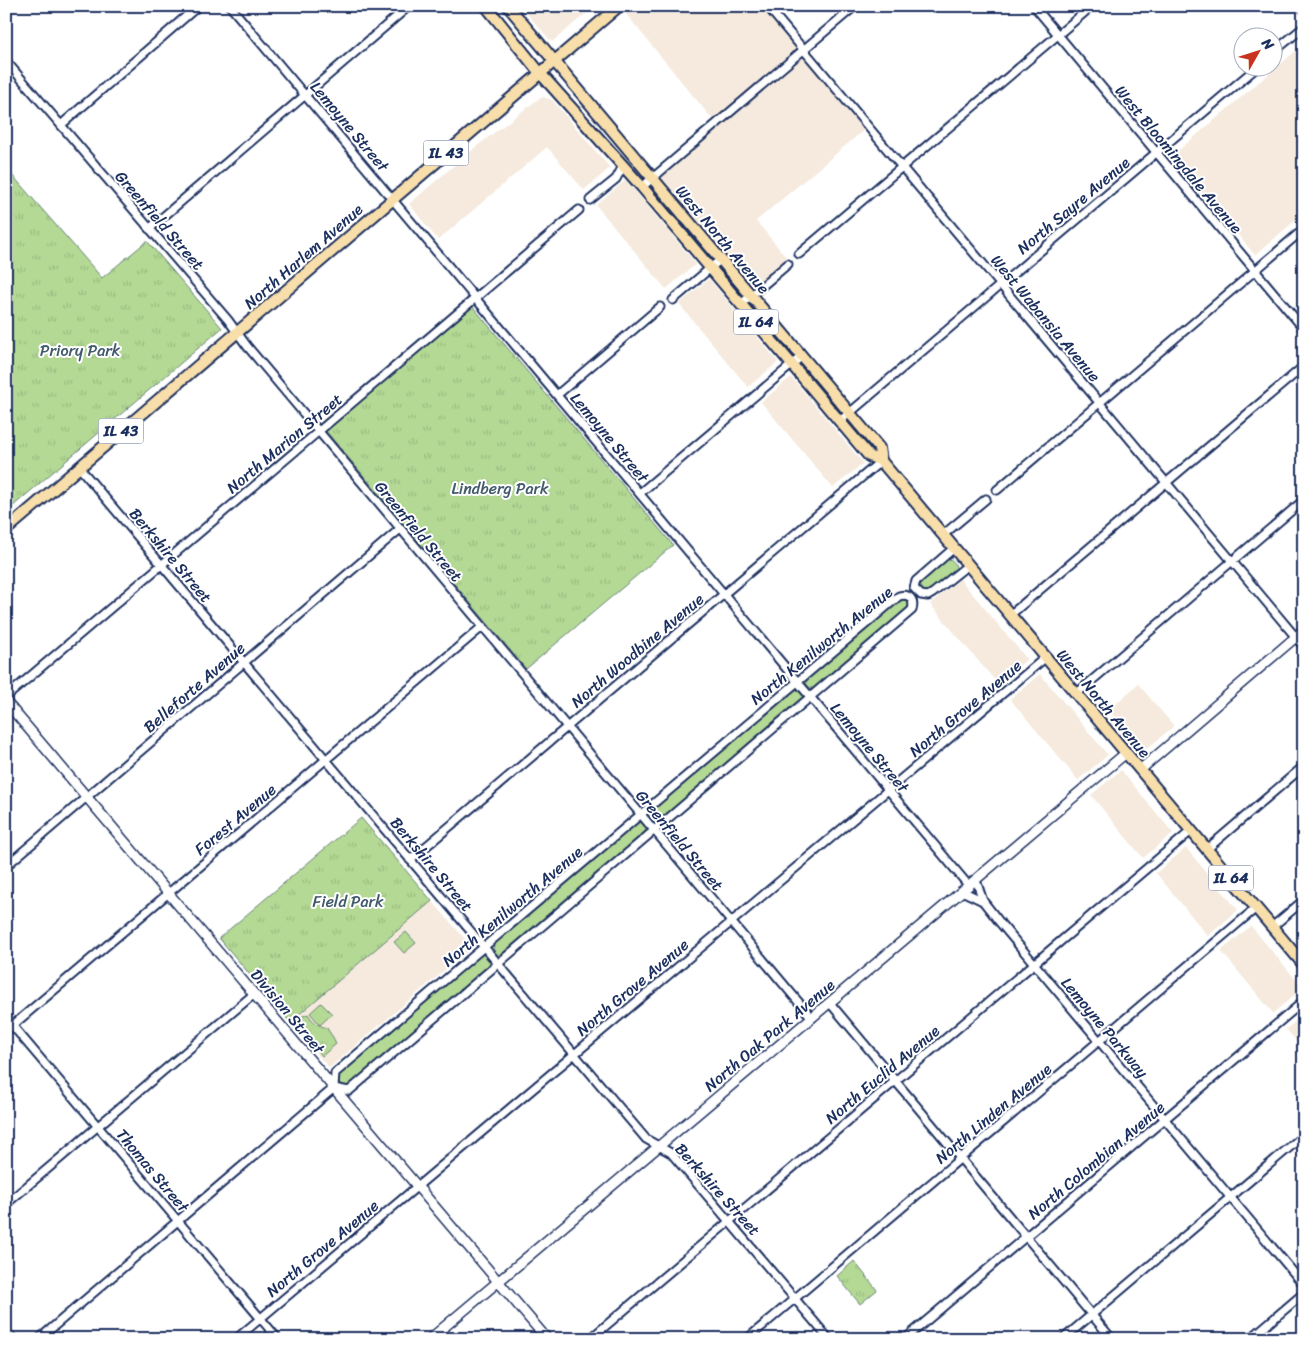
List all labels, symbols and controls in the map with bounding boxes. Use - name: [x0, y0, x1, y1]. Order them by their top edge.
- north arrow: [1232, 28, 1282, 78]
- text: N: [1254, 32, 1281, 56]
- street label: Lemoyne Street: [303, 74, 397, 179]
- street label: West Bloomingdale Avenue: [1107, 78, 1250, 241]
- road number: IL 43: [424, 140, 468, 166]
- street label: North Sayre Avenue: [1010, 149, 1137, 262]
- street label: Greenfield Street: [108, 164, 212, 277]
- street label: West North Avenue: [668, 178, 777, 301]
- street label: North Harlem Avenue: [237, 196, 370, 317]
- street label: West Wabansia Avenue: [983, 248, 1108, 389]
- road number: IL 64: [734, 310, 778, 334]
- park label: Priory Park: [40, 336, 121, 365]
- street label: Lemoyne Street: [563, 385, 657, 490]
- street label: North Marion Street: [219, 386, 349, 501]
- road number: IL 43: [98, 418, 144, 444]
- street label: Greenfield Street: [367, 474, 470, 589]
- park label: Lindberg Park: [451, 474, 549, 503]
- street label: Berkshire Street: [122, 501, 220, 610]
- street label: North Kenilworth Avenue: [743, 578, 900, 712]
- street label: North Woodbine Avenue: [564, 585, 711, 715]
- street label: Belleforte Avenue: [136, 634, 252, 740]
- street label: West North Avenue: [1049, 642, 1158, 765]
- street label: North Grove Avenue: [902, 652, 1029, 765]
- street label: Lemoyne Street: [823, 695, 917, 800]
- street label: Forest Avenue: [187, 776, 283, 863]
- street label: Greenfield Street: [628, 783, 731, 898]
- street label: Berkshire Street: [383, 810, 481, 919]
- street label: North Kenilworth Avenue: [435, 838, 590, 974]
- road number: IL 64: [1208, 866, 1254, 890]
- park label: Field Park: [313, 887, 384, 916]
- street label: North Grove Avenue: [569, 931, 696, 1044]
- street label: Division Street: [243, 962, 333, 1061]
- street label: Lemoyne Parkway: [1053, 970, 1156, 1085]
- street label: North Oak Park Avenue: [697, 971, 842, 1099]
- street label: North Euclid Avenue: [818, 1017, 947, 1132]
- street label: North Linden Avenue: [928, 1055, 1059, 1171]
- street label: North Colombian Avenue: [1021, 1094, 1172, 1227]
- street label: Thomas Street: [109, 1122, 197, 1219]
- street label: Berkshire Street: [667, 1136, 768, 1243]
- street label: North Grove Avenue: [259, 1192, 386, 1305]

